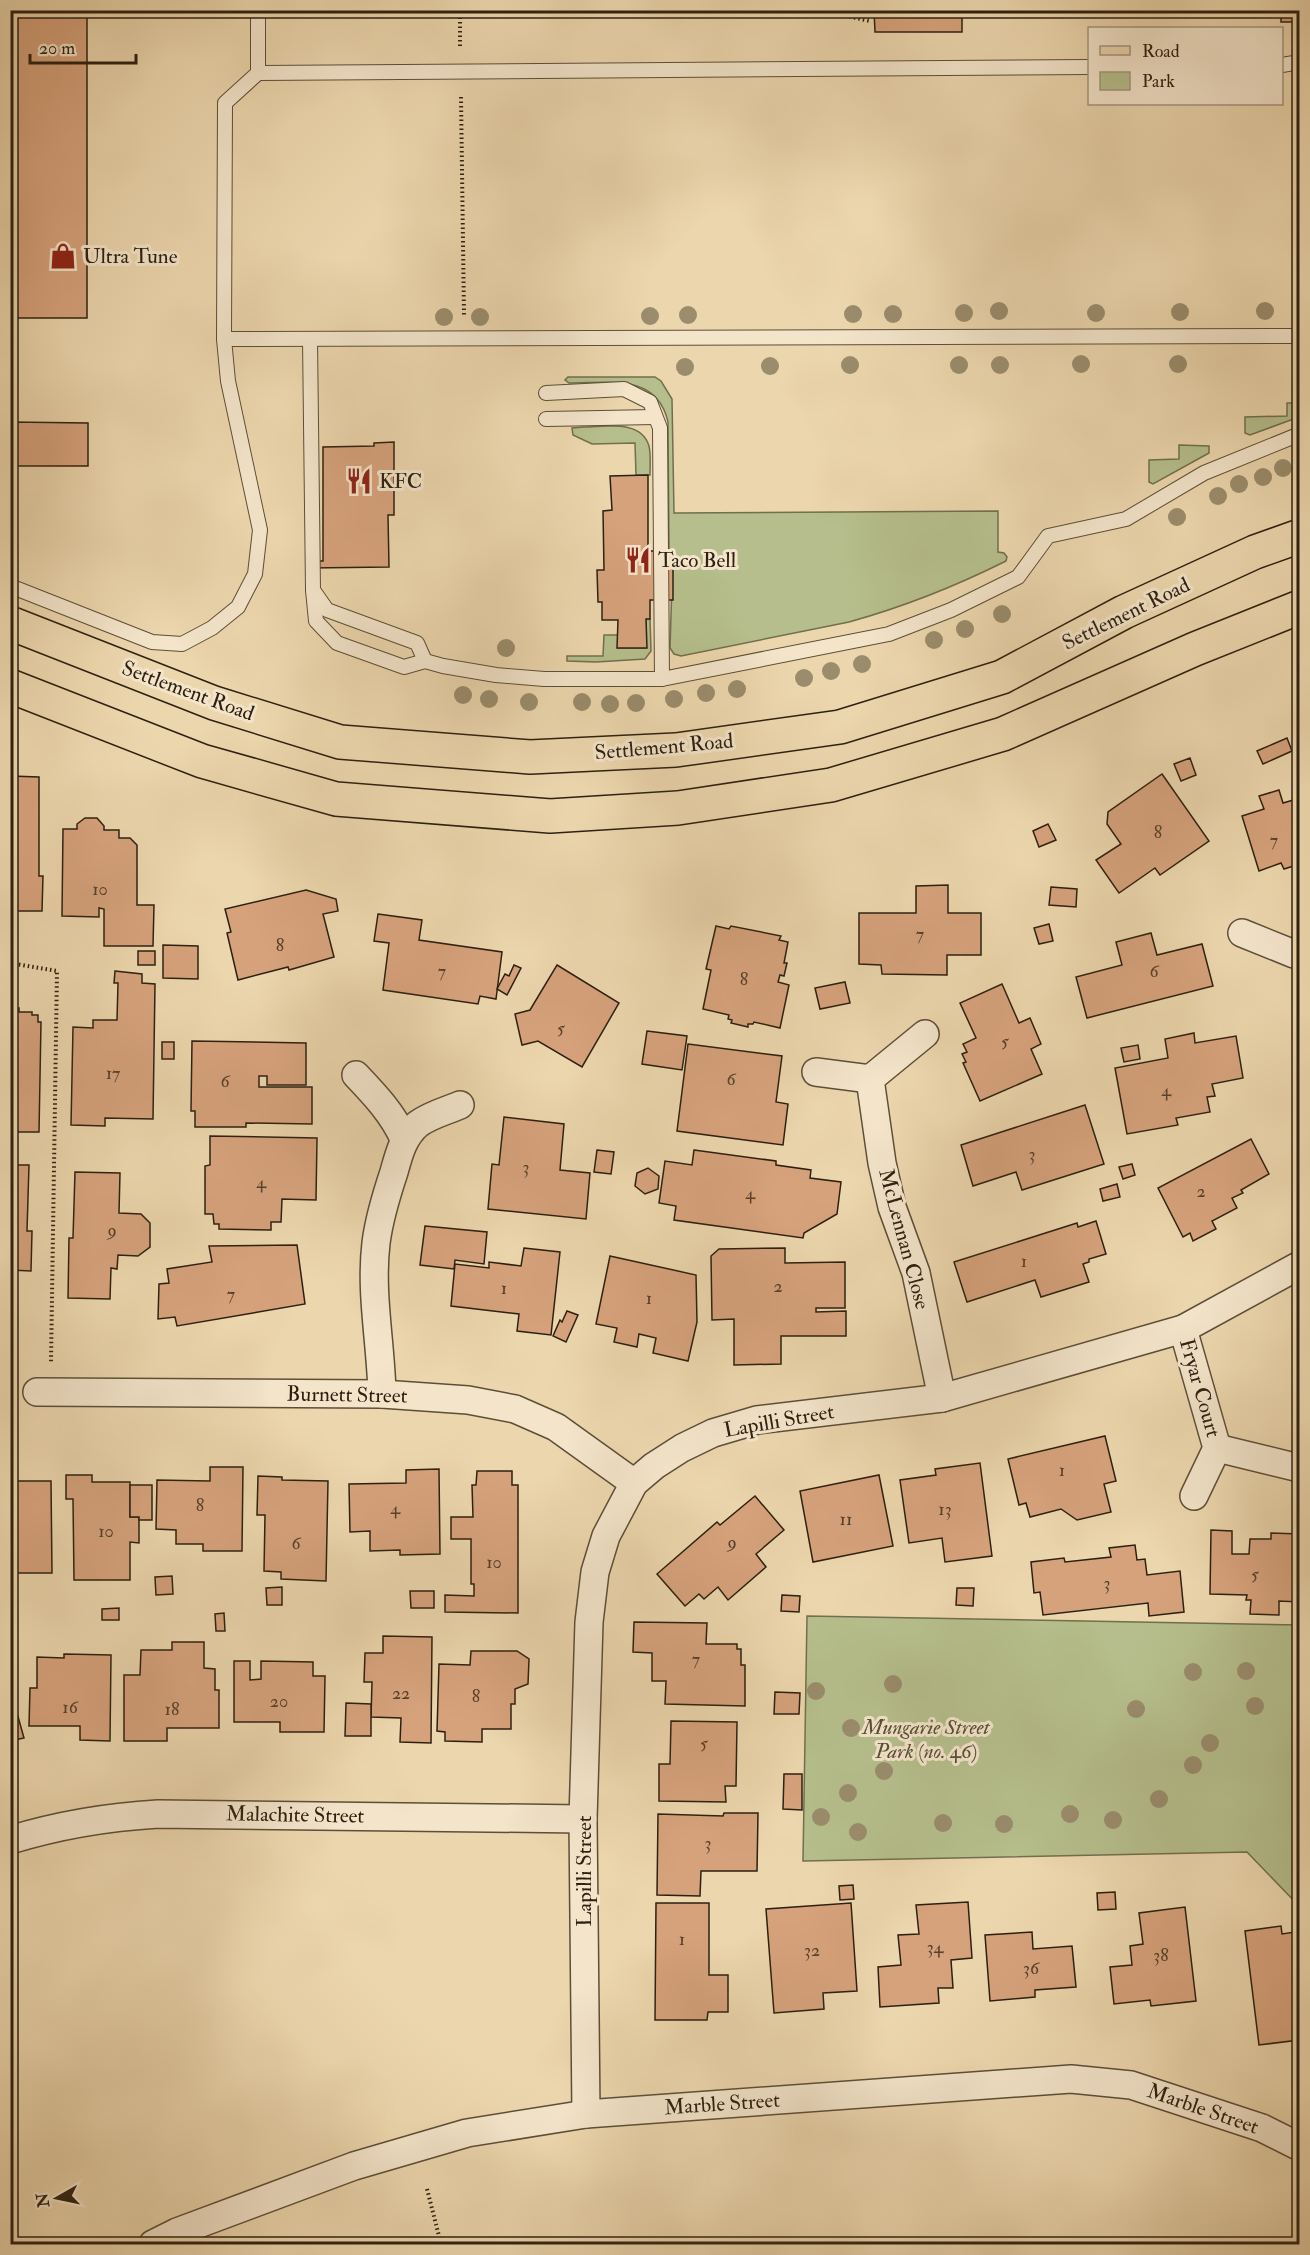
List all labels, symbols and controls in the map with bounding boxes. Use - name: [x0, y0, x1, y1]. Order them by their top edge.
- scale bar: [30, 27, 136, 65]
- legend: [1088, 27, 1283, 105]
- text: 20 m: [39, 37, 75, 60]
- text: Road: [1142, 40, 1180, 63]
- text: Park: [1142, 70, 1175, 93]
- shop icon: Ultra Tune: [48, 241, 78, 271]
- place label: Ultra Tune: [83, 243, 178, 270]
- restaurant icon: KFC: [344, 466, 374, 496]
- place label: KFC: [379, 468, 422, 495]
- restaurant icon: Taco Bell: [623, 545, 653, 575]
- place label: Taco Bell: [658, 547, 737, 574]
- street label: Settlement Road: [1058, 571, 1195, 657]
- street label: Settlement Road: [118, 655, 259, 728]
- street label: Settlement Road: [594, 727, 735, 767]
- house number: 8: [1154, 821, 1162, 844]
- house number: 7: [1270, 829, 1278, 852]
- house number: 10: [92, 878, 108, 901]
- house number: 7: [916, 923, 924, 946]
- house number: 8: [276, 934, 284, 957]
- house number: 7: [438, 960, 446, 983]
- house number: 6: [1149, 960, 1159, 983]
- house number: 8: [740, 968, 748, 991]
- house number: 5: [557, 1017, 565, 1040]
- house number: 5: [1001, 1030, 1009, 1053]
- house number: 17: [106, 1062, 120, 1085]
- house number: 6: [726, 1068, 736, 1091]
- house number: 6: [220, 1070, 230, 1093]
- house number: 4: [1161, 1079, 1172, 1102]
- house number: 3: [1029, 1143, 1035, 1166]
- house number: 3: [523, 1156, 529, 1179]
- street label: McLennan Close: [872, 1166, 936, 1313]
- house number: 4: [256, 1171, 267, 1194]
- house number: 2: [1196, 1180, 1206, 1203]
- house number: 4: [745, 1182, 756, 1205]
- house number: 9: [105, 1219, 117, 1242]
- house number: 1: [1021, 1250, 1027, 1273]
- house number: 2: [773, 1275, 783, 1298]
- house number: 1: [501, 1277, 507, 1300]
- house number: 7: [227, 1283, 235, 1306]
- house number: 1: [646, 1287, 652, 1310]
- street label: Fryar Court: [1173, 1335, 1227, 1441]
- street label: Burnett Street: [286, 1380, 408, 1410]
- street label: Lapilli Street: [722, 1398, 836, 1444]
- house number: 1: [1059, 1459, 1065, 1482]
- house number: 8: [196, 1494, 204, 1517]
- house number: 4: [390, 1497, 401, 1520]
- house number: 13: [938, 1498, 952, 1521]
- house number: 11: [840, 1508, 852, 1531]
- house number: 10: [98, 1520, 114, 1543]
- house number: 9: [725, 1531, 737, 1554]
- house number: 6: [291, 1532, 301, 1555]
- house number: 10: [486, 1551, 502, 1574]
- house number: 5: [1251, 1563, 1259, 1586]
- house number: 3: [1104, 1572, 1110, 1595]
- house number: 7: [692, 1648, 700, 1671]
- house number: 22: [392, 1682, 410, 1705]
- house number: 8: [472, 1685, 480, 1708]
- house number: 20: [270, 1690, 288, 1713]
- house number: 16: [62, 1696, 79, 1719]
- house number: 18: [165, 1698, 179, 1721]
- park label: Mungarie Street Park (no. 46): [860, 1714, 991, 1765]
- house number: 5: [700, 1732, 708, 1755]
- street label: Malachite Street: [226, 1800, 365, 1830]
- street label: Lapilli Street: [571, 1815, 598, 1927]
- house number: 3: [705, 1832, 711, 1855]
- house number: 1: [679, 1928, 685, 1951]
- house number: 34: [927, 1936, 945, 1959]
- house number: 32: [804, 1939, 820, 1962]
- house number: 38: [1153, 1944, 1169, 1967]
- house number: 36: [1023, 1957, 1040, 1980]
- street label: Marble Street: [1144, 2077, 1262, 2141]
- street label: Marble Street: [663, 2086, 781, 2122]
- north arrow: [27, 2168, 87, 2228]
- text: N: [32, 2191, 54, 2210]

